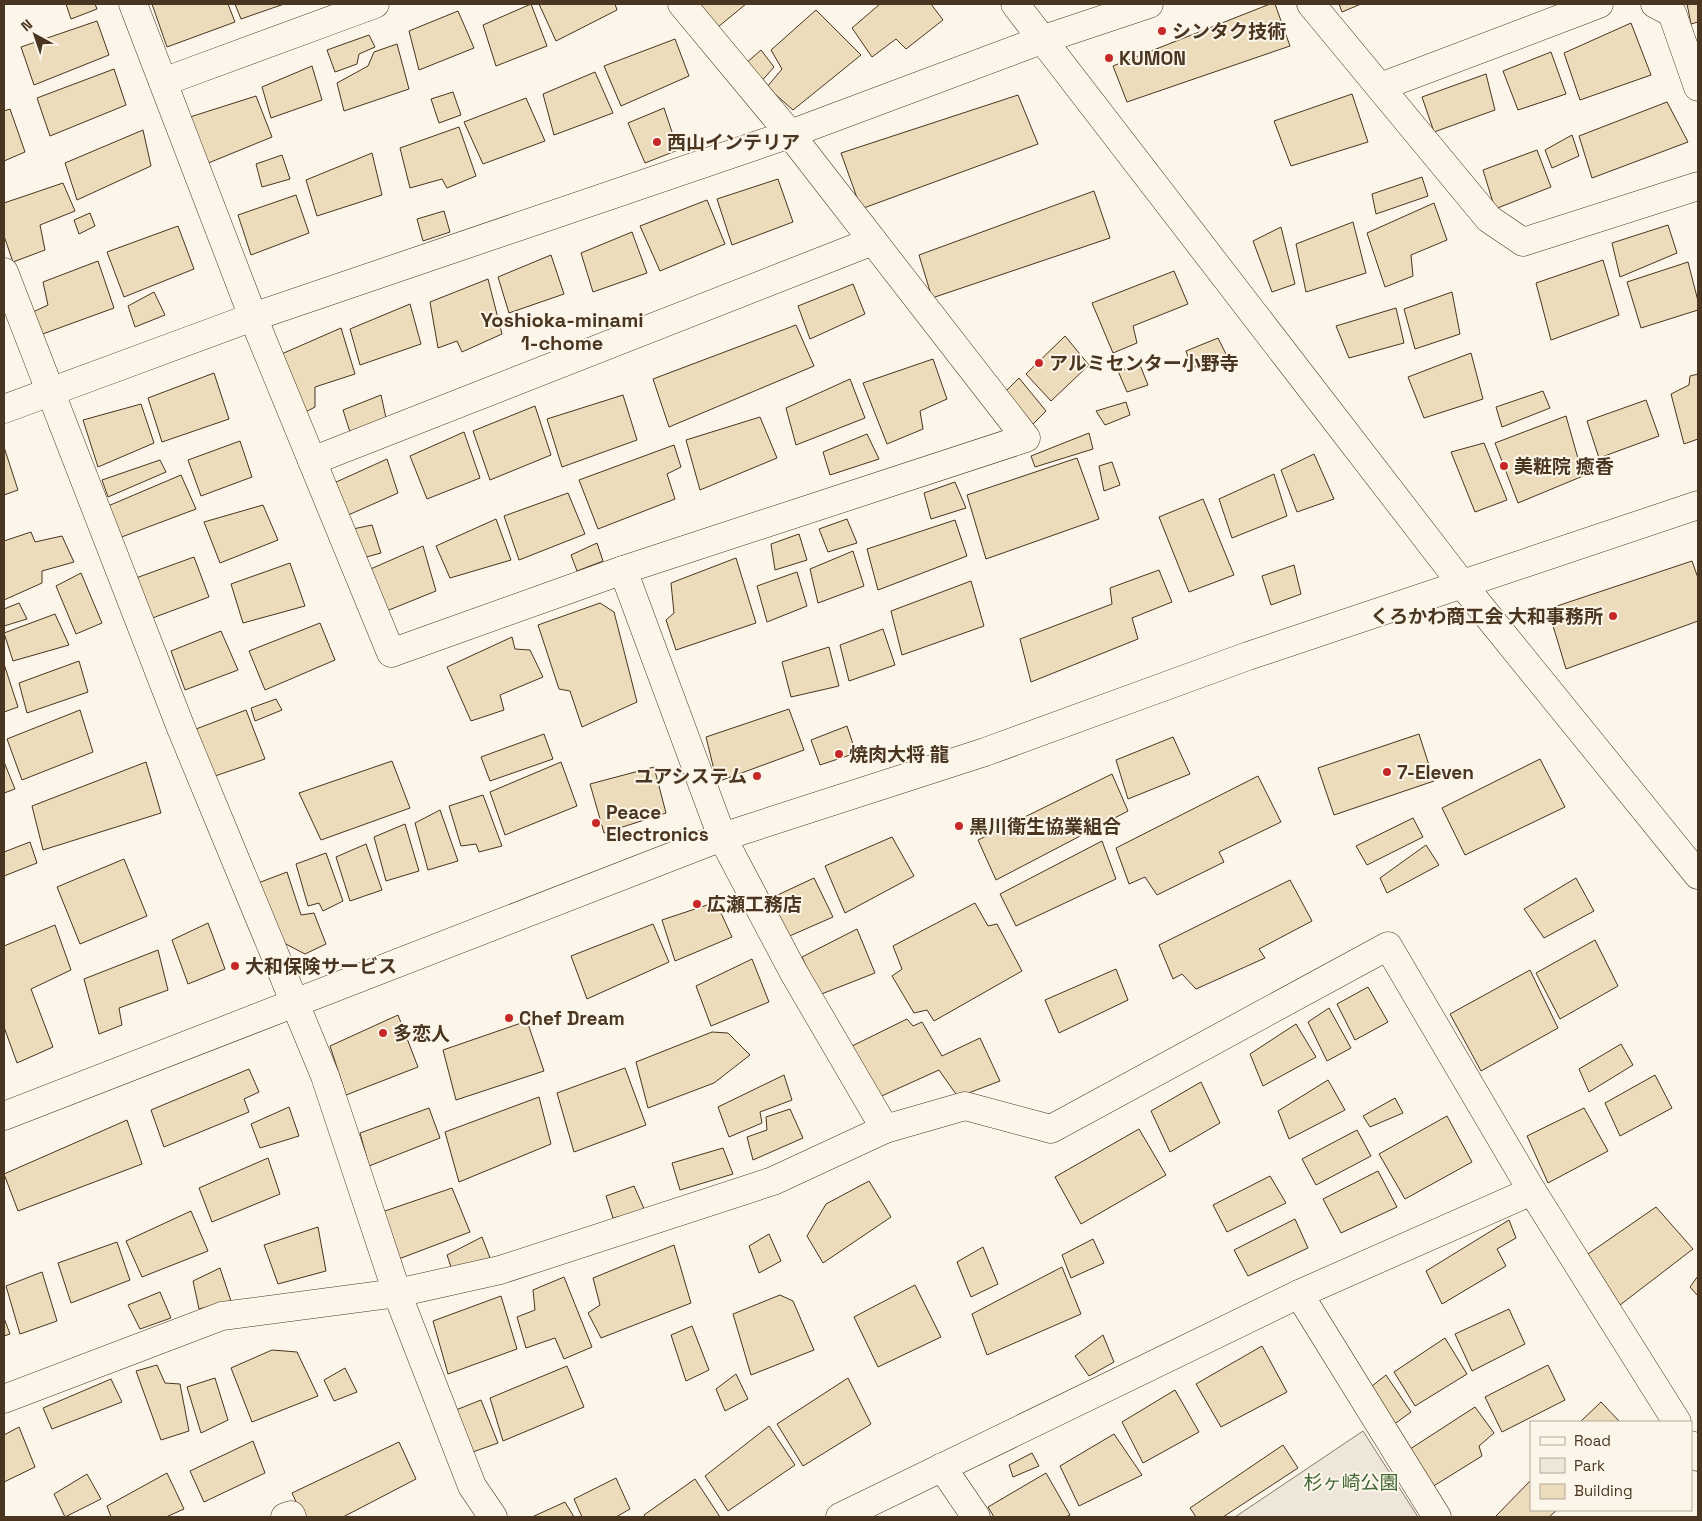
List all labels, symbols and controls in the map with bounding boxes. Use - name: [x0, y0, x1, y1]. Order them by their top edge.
- north arrow: [10, 10, 60, 60]
- text: N: [17, 15, 36, 35]
- place label: シンタク技術: [1172, 19, 1286, 44]
- marker: シンタク技術: [1156, 25, 1168, 37]
- place label: KUMON: [1119, 46, 1186, 71]
- marker: KUMON: [1103, 52, 1115, 64]
- place label: 西山インテリア: [667, 130, 800, 155]
- marker: 西山インテリア: [651, 136, 663, 148]
- district label: Yoshioka-minami 1-chome: [480, 307, 644, 356]
- place label: アルミセンター小野寺: [1049, 351, 1239, 376]
- marker: アルミセンター小野寺: [1033, 357, 1045, 369]
- place label: 美粧院 癒香: [1514, 454, 1614, 479]
- marker: 美粧院 癒香: [1498, 460, 1510, 472]
- place label: くろかわ商工会 大和事務所: [1370, 604, 1603, 629]
- marker: くろかわ商工会 大和事務所: [1607, 610, 1619, 622]
- place label: 焼肉大将 龍: [849, 742, 949, 767]
- marker: 焼肉大将 龍: [833, 748, 845, 760]
- place label: 7-Eleven: [1397, 760, 1474, 785]
- place label: ユアシステム: [634, 764, 747, 789]
- marker: 7-Eleven: [1381, 766, 1393, 778]
- marker: ユアシステム: [751, 770, 763, 782]
- place label: Peace Electronics: [606, 800, 709, 847]
- place label: 黒川衛生協業組合: [969, 814, 1121, 839]
- marker: Peace Electronics: [590, 817, 602, 829]
- marker: 黒川衛生協業組合: [953, 820, 965, 832]
- place label: 広瀬工務店: [707, 892, 802, 917]
- marker: 広瀬工務店: [691, 898, 703, 910]
- place label: 大和保険サービス: [245, 954, 397, 979]
- marker: 大和保険サービス: [229, 960, 241, 972]
- place label: Chef Dream: [519, 1006, 625, 1031]
- marker: Chef Dream: [503, 1012, 515, 1024]
- place label: 多恋人: [393, 1021, 450, 1046]
- marker: 多恋人: [377, 1027, 389, 1039]
- legend: [1530, 1421, 1692, 1511]
- text: Road: [1574, 1431, 1611, 1450]
- text: Park: [1574, 1456, 1605, 1475]
- park label: 杉ヶ崎公園: [1303, 1470, 1399, 1495]
- text: Building: [1574, 1481, 1633, 1500]

